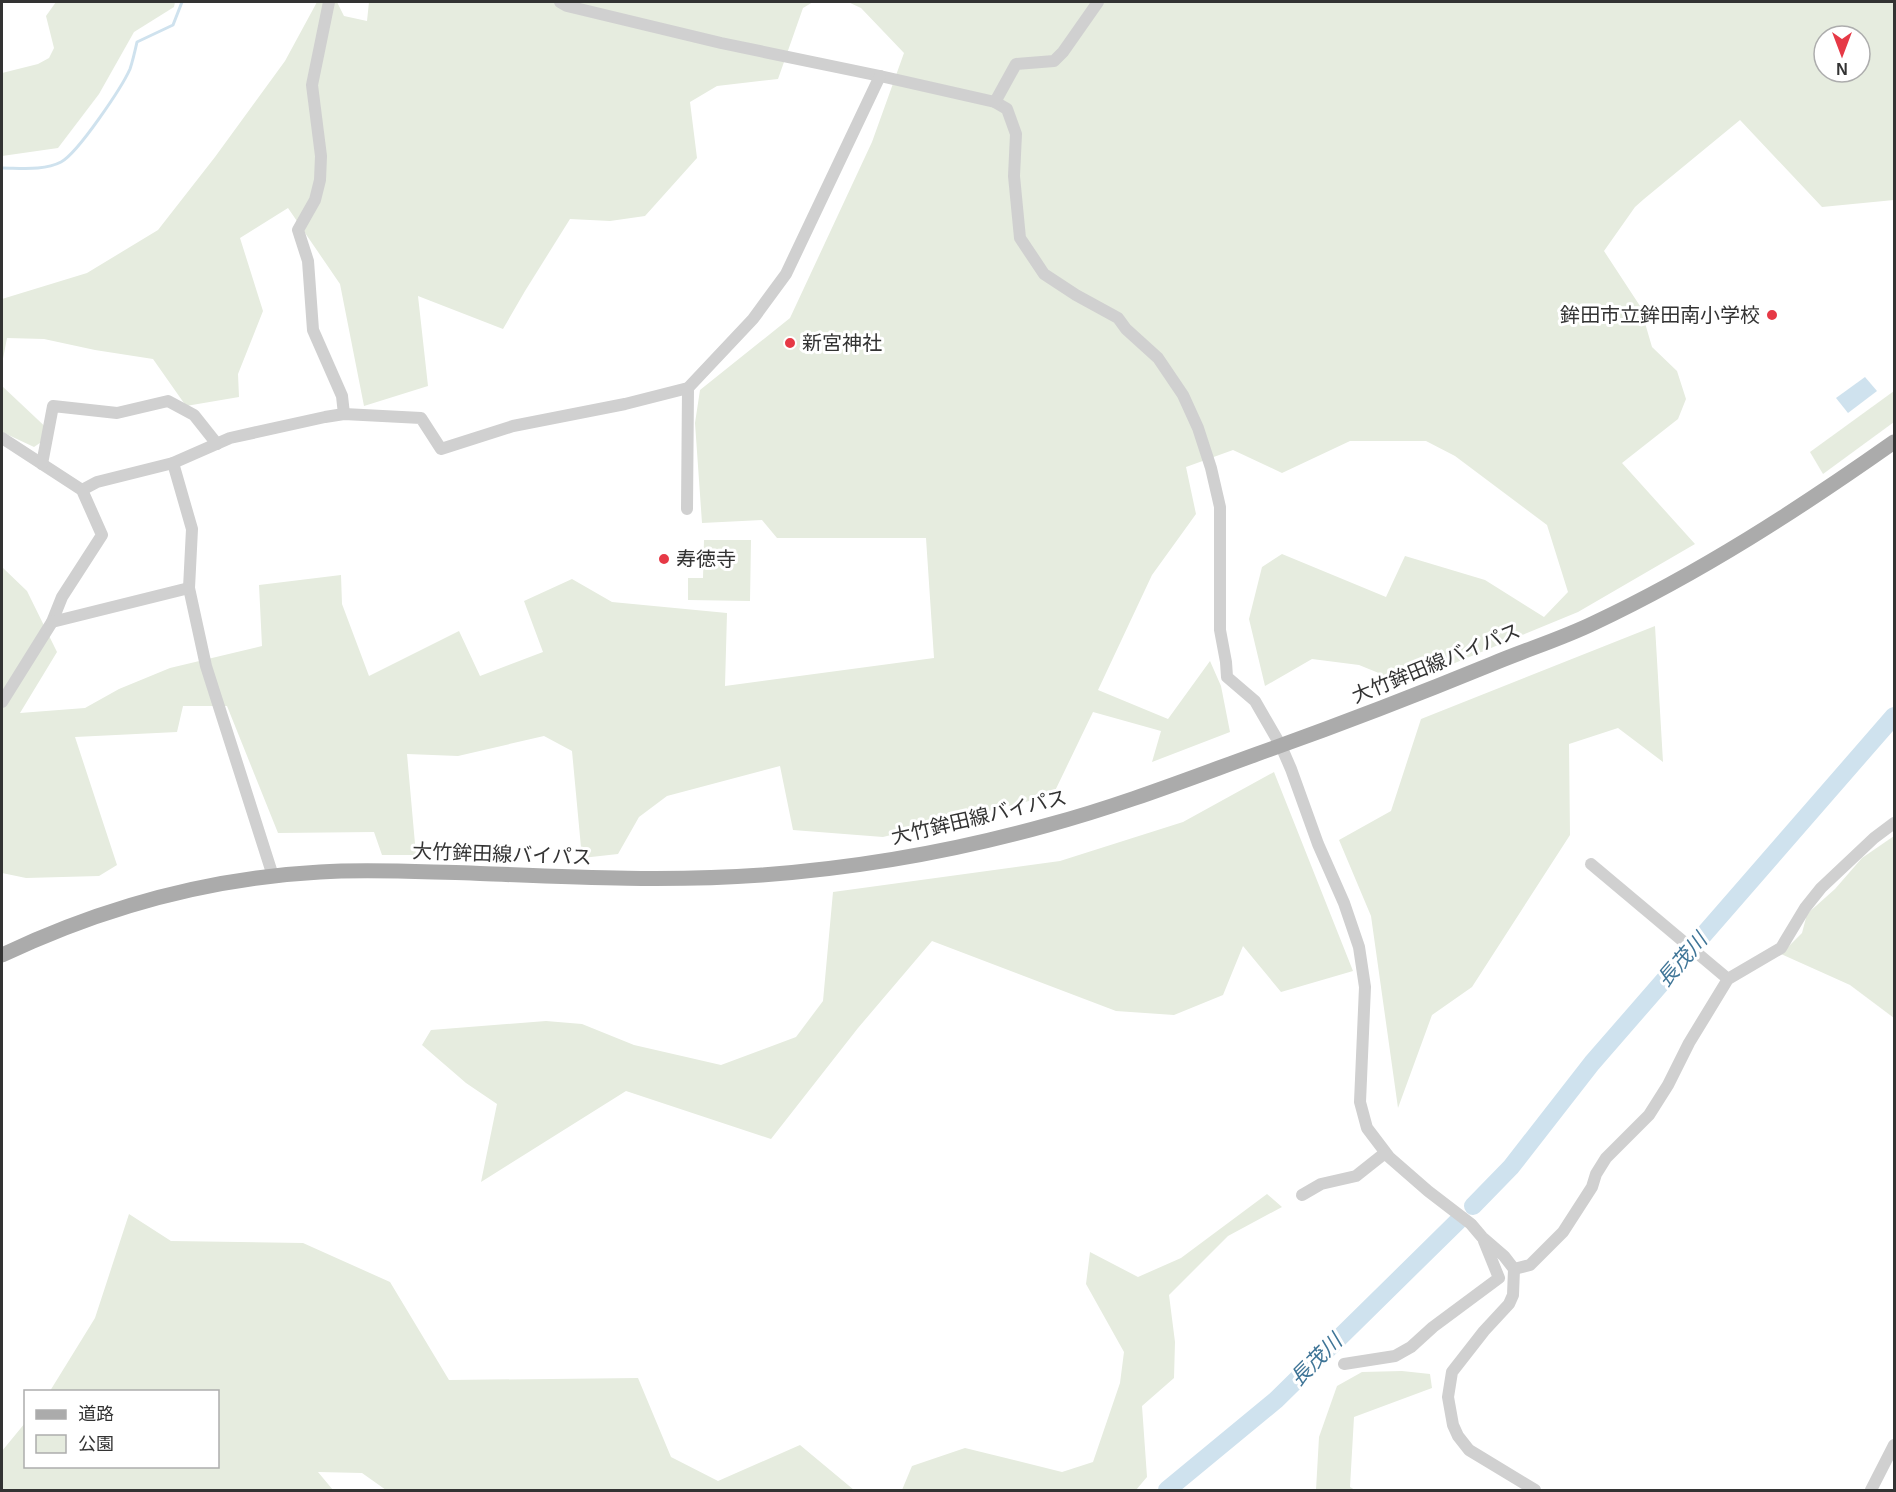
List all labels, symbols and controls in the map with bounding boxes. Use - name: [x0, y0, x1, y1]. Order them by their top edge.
- north arrow: [1812, 24, 1872, 84]
- text: N: [1836, 60, 1848, 77]
- place label: 鉾田市立鉾田南小学校: [1560, 304, 1760, 326]
- marker: 鉾田市立鉾田南小学校: [1765, 308, 1779, 322]
- place label: 新宮神社: [802, 332, 882, 354]
- marker: 新宮神社: [783, 336, 797, 350]
- place label: 寿徳寺: [676, 548, 736, 570]
- marker: 寿徳寺: [657, 552, 671, 566]
- street label: 大竹鉾田線バイパス: [1349, 619, 1523, 707]
- street label: 大竹鉾田線バイパス: [889, 786, 1069, 848]
- street label: 大竹鉾田線バイパス: [412, 840, 592, 868]
- water label: 長茂川: [1652, 927, 1712, 991]
- water label: 長茂川: [1285, 1328, 1347, 1390]
- legend: [24, 1390, 219, 1468]
- text: 道路: [78, 1404, 114, 1424]
- text: 公園: [78, 1434, 114, 1454]

